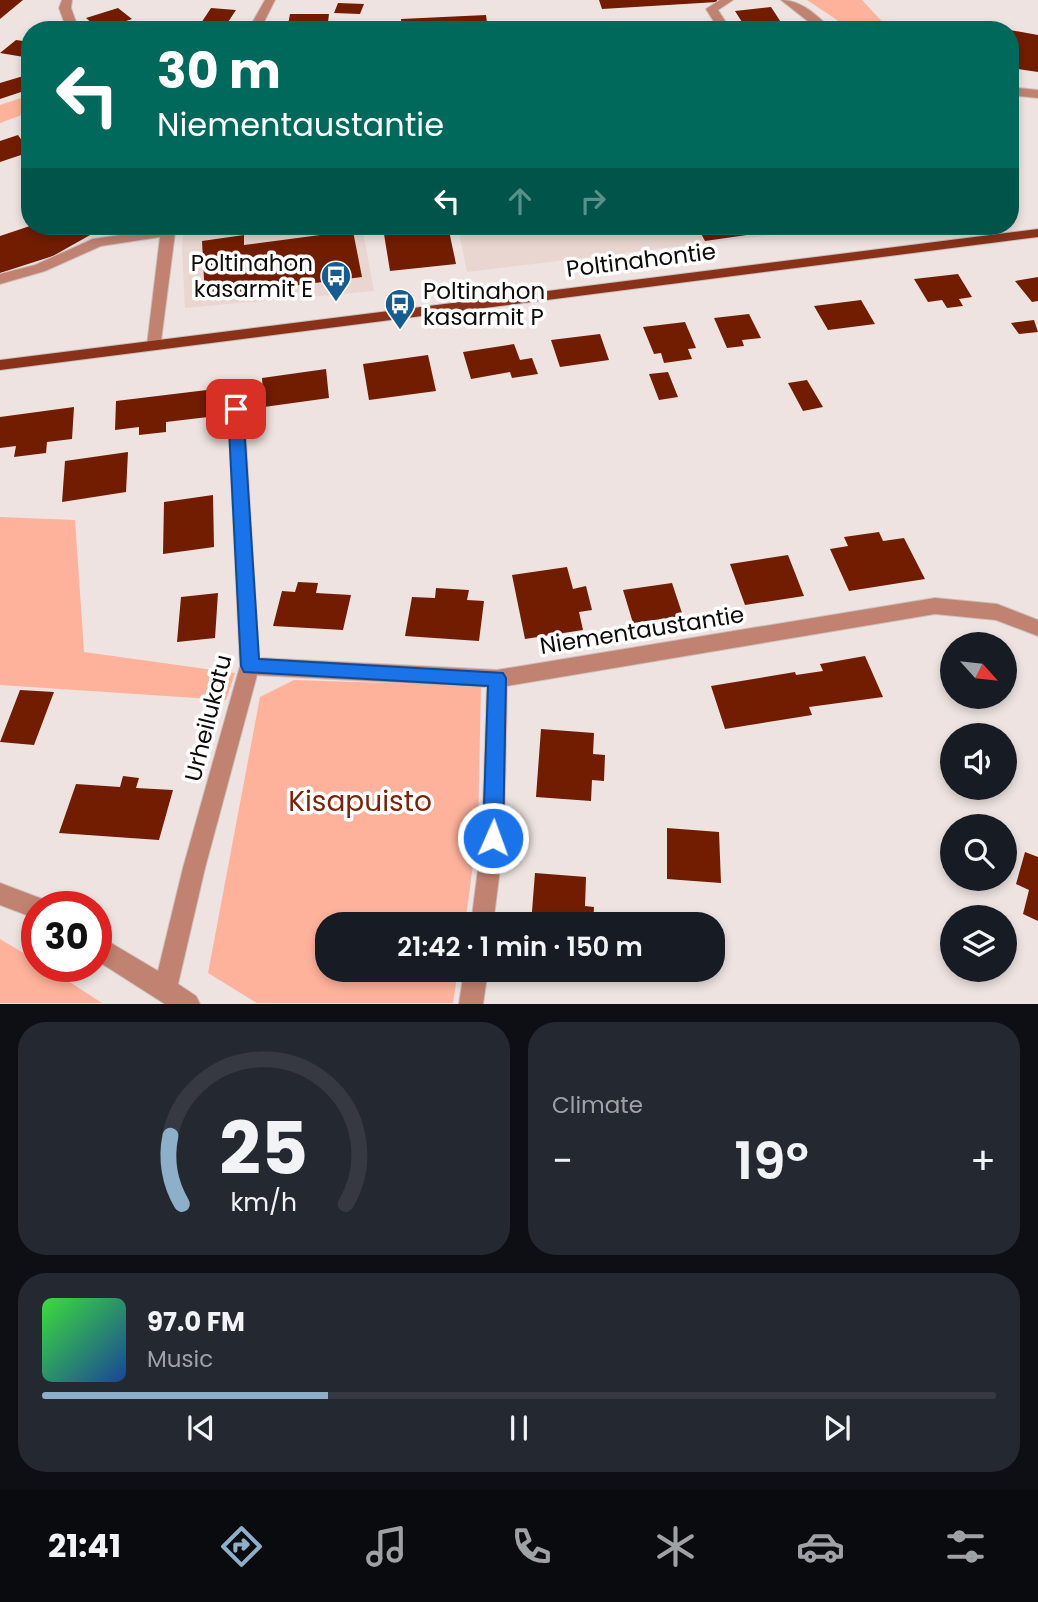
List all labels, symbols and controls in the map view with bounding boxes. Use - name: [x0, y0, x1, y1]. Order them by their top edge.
- text: 30 m: [157, 37, 281, 105]
- icon: left: [42, 49, 133, 140]
- text: Niementaustantie: [157, 102, 444, 147]
- icon: left: [428, 182, 466, 220]
- icon: ahead: [501, 182, 539, 220]
- icon: right: [574, 182, 612, 220]
- street label: Poltinahontie: [564, 235, 718, 285]
- place label: Poltinahon kasarmit E: [191, 247, 313, 305]
- bus stop icon: Poltinahon kasarmit E: [319, 259, 353, 303]
- place label: Poltinahon kasarmit P: [423, 275, 545, 333]
- bus stop icon: Poltinahon kasarmit P: [383, 287, 417, 331]
- pin: [206, 379, 266, 439]
- icon: arrive: [217, 390, 255, 428]
- street label: Niementaustantie: [538, 598, 746, 662]
- north arrow: [940, 632, 1017, 709]
- map controls: [940, 632, 1017, 982]
- street label: Urheilukatu: [177, 651, 239, 785]
- button: sound: [940, 723, 1017, 800]
- park label: Kisapuisto: [288, 782, 432, 821]
- position arrow: [456, 801, 530, 875]
- button: search: [940, 814, 1017, 891]
- speed limit sign: 30: [21, 891, 112, 982]
- button: layers: [940, 905, 1017, 982]
- text: 21:42 · 1 min · 150 m: [397, 929, 643, 965]
- text: Climate: [552, 1089, 643, 1121]
- text: 25: [220, 1099, 308, 1200]
- text: 19°: [734, 1124, 809, 1197]
- text: −: [552, 1134, 573, 1187]
- text: +: [970, 1134, 996, 1187]
- text: km/h: [231, 1185, 297, 1220]
- text: 97.0 FM: [147, 1304, 245, 1340]
- text: Music: [147, 1343, 213, 1375]
- icon: previous: [182, 1409, 220, 1447]
- icon: pause: [500, 1409, 538, 1447]
- icon: next: [818, 1409, 856, 1447]
- icon: directions: [217, 1522, 266, 1571]
- icon: music: [362, 1522, 411, 1571]
- icon: phone: [507, 1522, 556, 1571]
- icon: climate: [651, 1522, 700, 1571]
- icon: car: [796, 1522, 845, 1571]
- icon: filters: [941, 1522, 990, 1571]
- text: 21:41: [48, 1523, 121, 1568]

